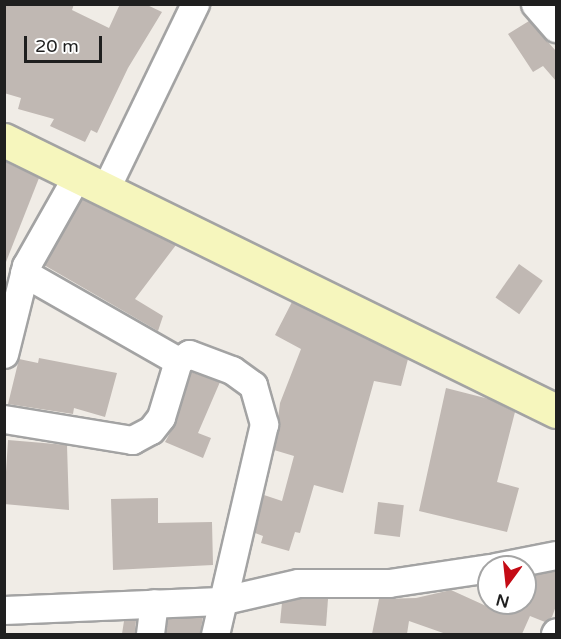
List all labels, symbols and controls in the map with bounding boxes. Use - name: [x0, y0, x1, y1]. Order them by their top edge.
- scale bar: [27, 24, 105, 62]
- text: 20 m: [35, 35, 79, 57]
- north arrow: [477, 555, 537, 615]
- text: N: [494, 589, 512, 612]

